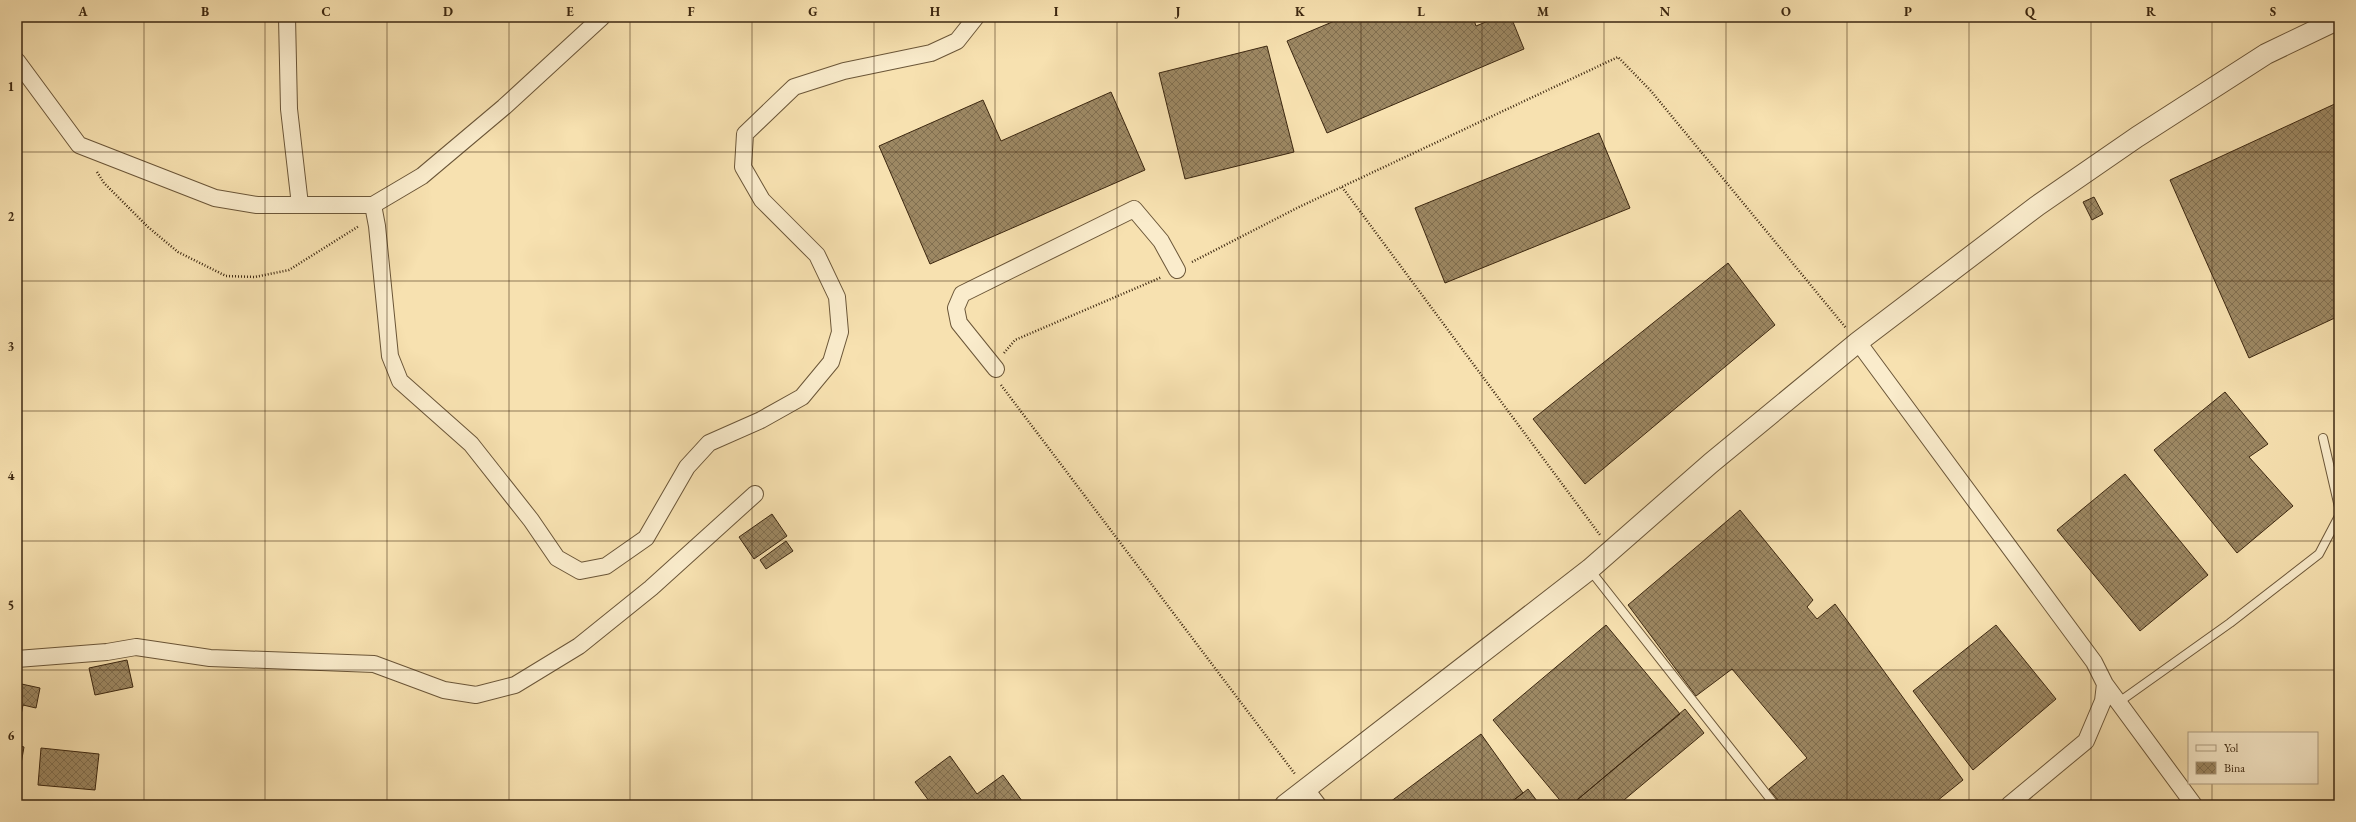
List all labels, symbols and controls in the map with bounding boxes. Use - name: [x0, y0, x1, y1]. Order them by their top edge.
- text: A: [77, 3, 88, 20]
- text: B: [201, 3, 209, 20]
- text: C: [321, 3, 331, 20]
- text: D: [443, 3, 453, 20]
- text: E: [566, 3, 574, 20]
- text: F: [687, 3, 695, 20]
- text: G: [808, 3, 818, 20]
- text: H: [930, 3, 941, 20]
- text: I: [1054, 3, 1059, 20]
- text: J: [1174, 3, 1181, 20]
- text: K: [1295, 3, 1306, 20]
- text: L: [1417, 3, 1425, 20]
- text: M: [1537, 3, 1549, 20]
- text: N: [1660, 3, 1671, 20]
- text: O: [1781, 3, 1791, 20]
- text: P: [1904, 3, 1912, 20]
- text: Q: [2025, 3, 2037, 20]
- text: R: [2146, 3, 2156, 20]
- text: S: [2270, 3, 2276, 20]
- text: 1: [8, 78, 15, 95]
- text: 2: [8, 208, 15, 225]
- text: 3: [8, 338, 15, 355]
- text: 4: [8, 467, 15, 484]
- text: 5: [8, 597, 14, 614]
- text: 6: [8, 727, 15, 744]
- legend: [2188, 732, 2318, 784]
- text: Yol: [2224, 740, 2238, 756]
- text: Bina: [2224, 760, 2245, 776]

